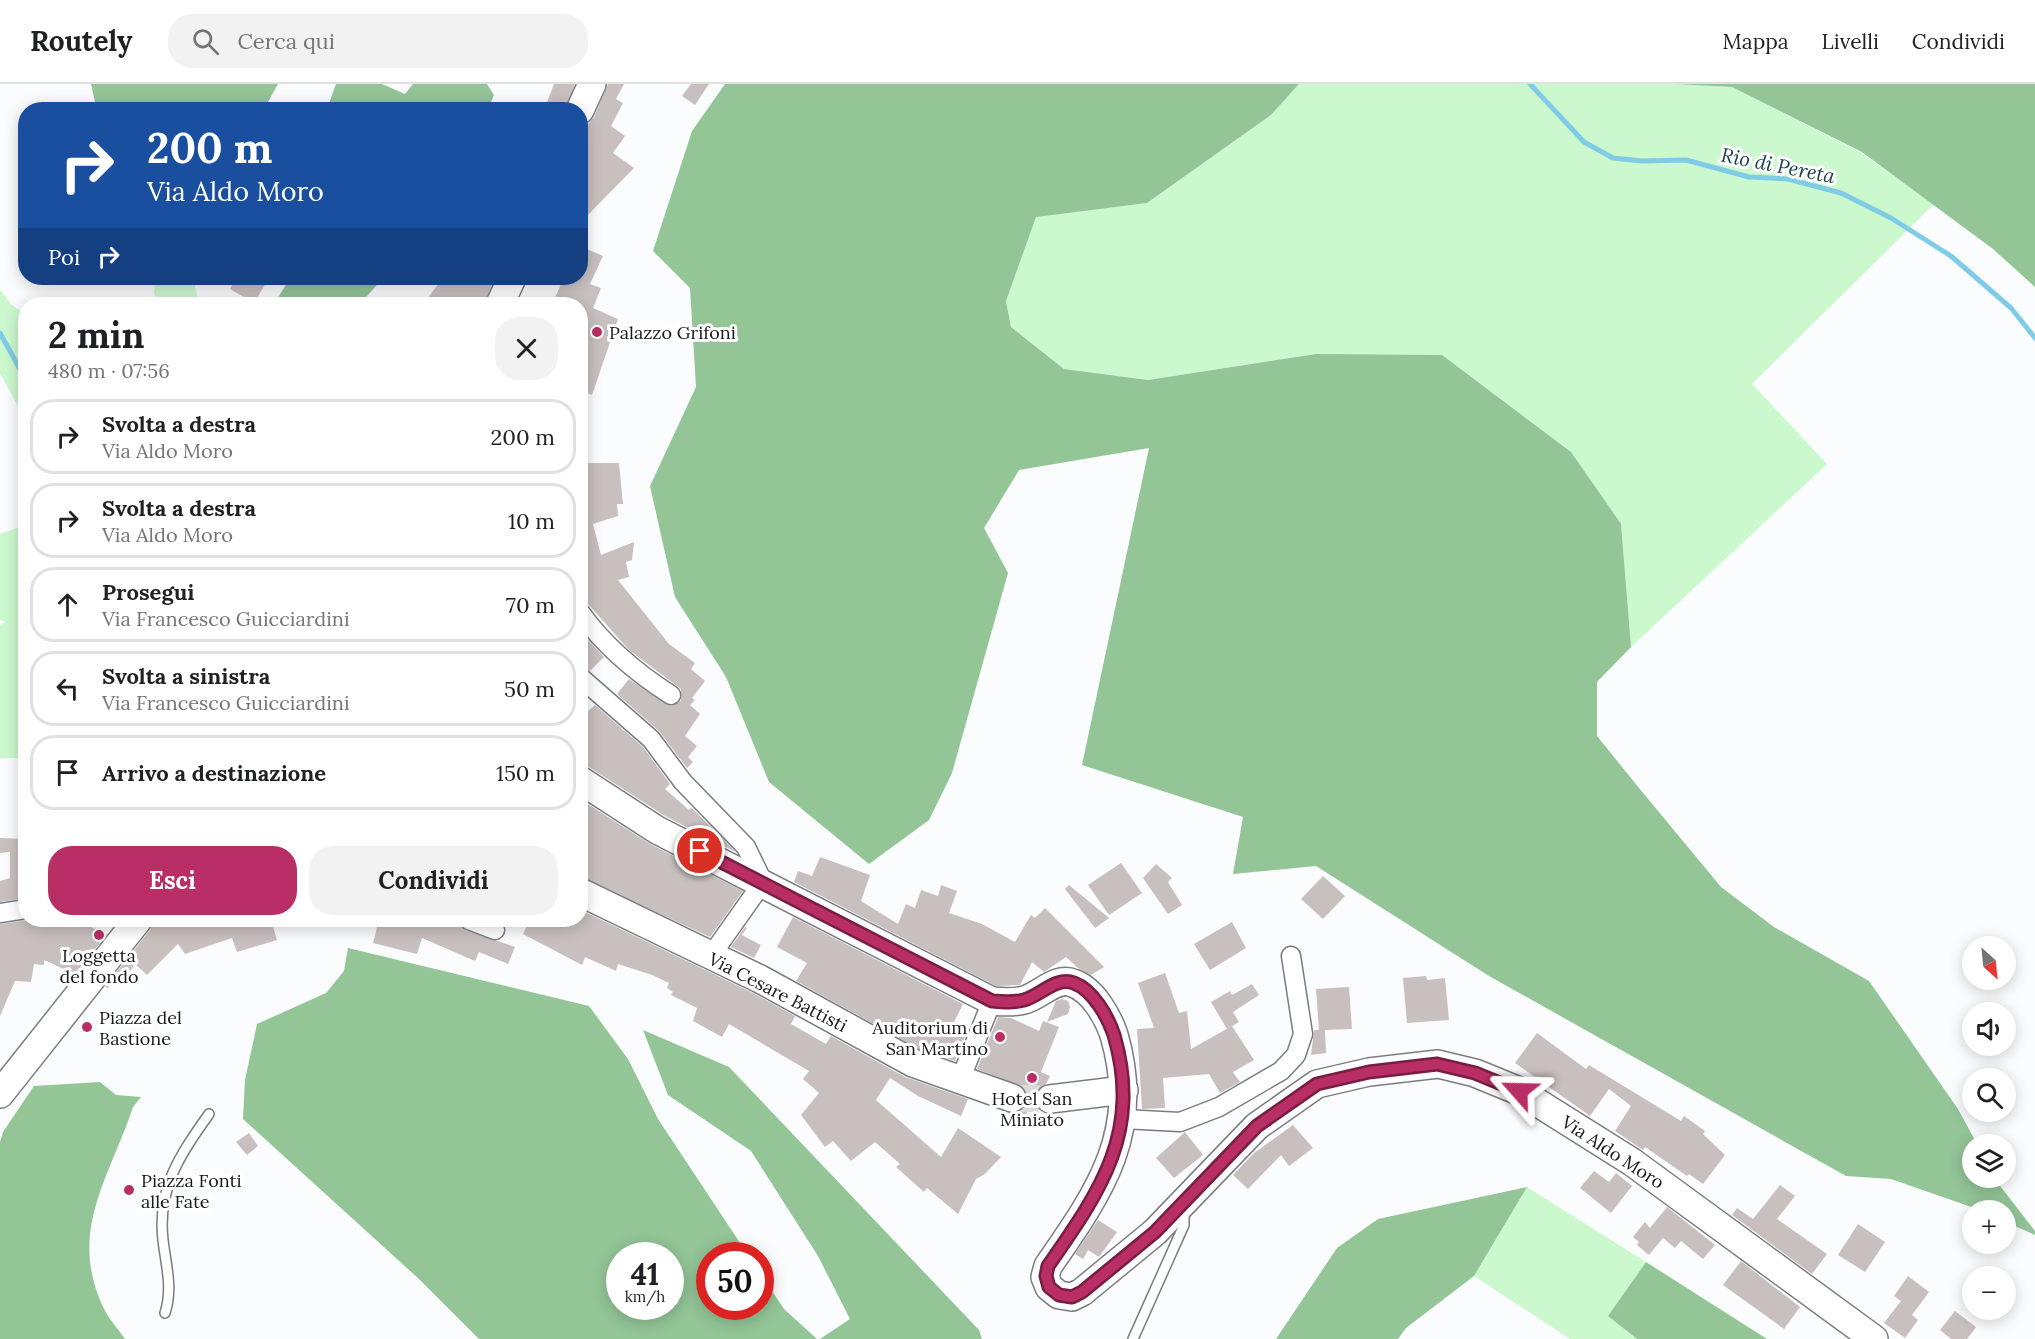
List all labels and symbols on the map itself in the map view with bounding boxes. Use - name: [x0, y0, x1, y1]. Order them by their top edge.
- water label: Rio di Pereta: [1719, 142, 1837, 188]
- place label: Palazzo Grifoni: [609, 321, 736, 344]
- marker: Palazzo Grifoni: [590, 325, 604, 339]
- pin: [674, 825, 725, 876]
- marker: Loggetta del fondo: [92, 928, 106, 942]
- north arrow: [1962, 936, 2016, 990]
- place label: Loggetta del fondo: [60, 944, 138, 988]
- street label: Via Cesare Battisti: [704, 947, 851, 1037]
- place label: Piazza del Bastione: [99, 1006, 182, 1050]
- place label: Auditorium di San Martino: [871, 1016, 988, 1060]
- marker: Piazza del Bastione: [80, 1020, 94, 1034]
- marker: Auditorium di San Martino: [993, 1030, 1007, 1044]
- position arrow: [1487, 1059, 1551, 1123]
- marker: Hotel San Miniato: [1025, 1071, 1039, 1085]
- place label: Hotel San Miniato: [992, 1087, 1073, 1131]
- street label: Via Aldo Moro: [1556, 1110, 1669, 1194]
- place label: Piazza Fonti alle Fate: [141, 1169, 242, 1213]
- marker: Piazza Fonti alle Fate: [122, 1183, 136, 1197]
- speed limit sign: 50: [696, 1242, 774, 1320]

